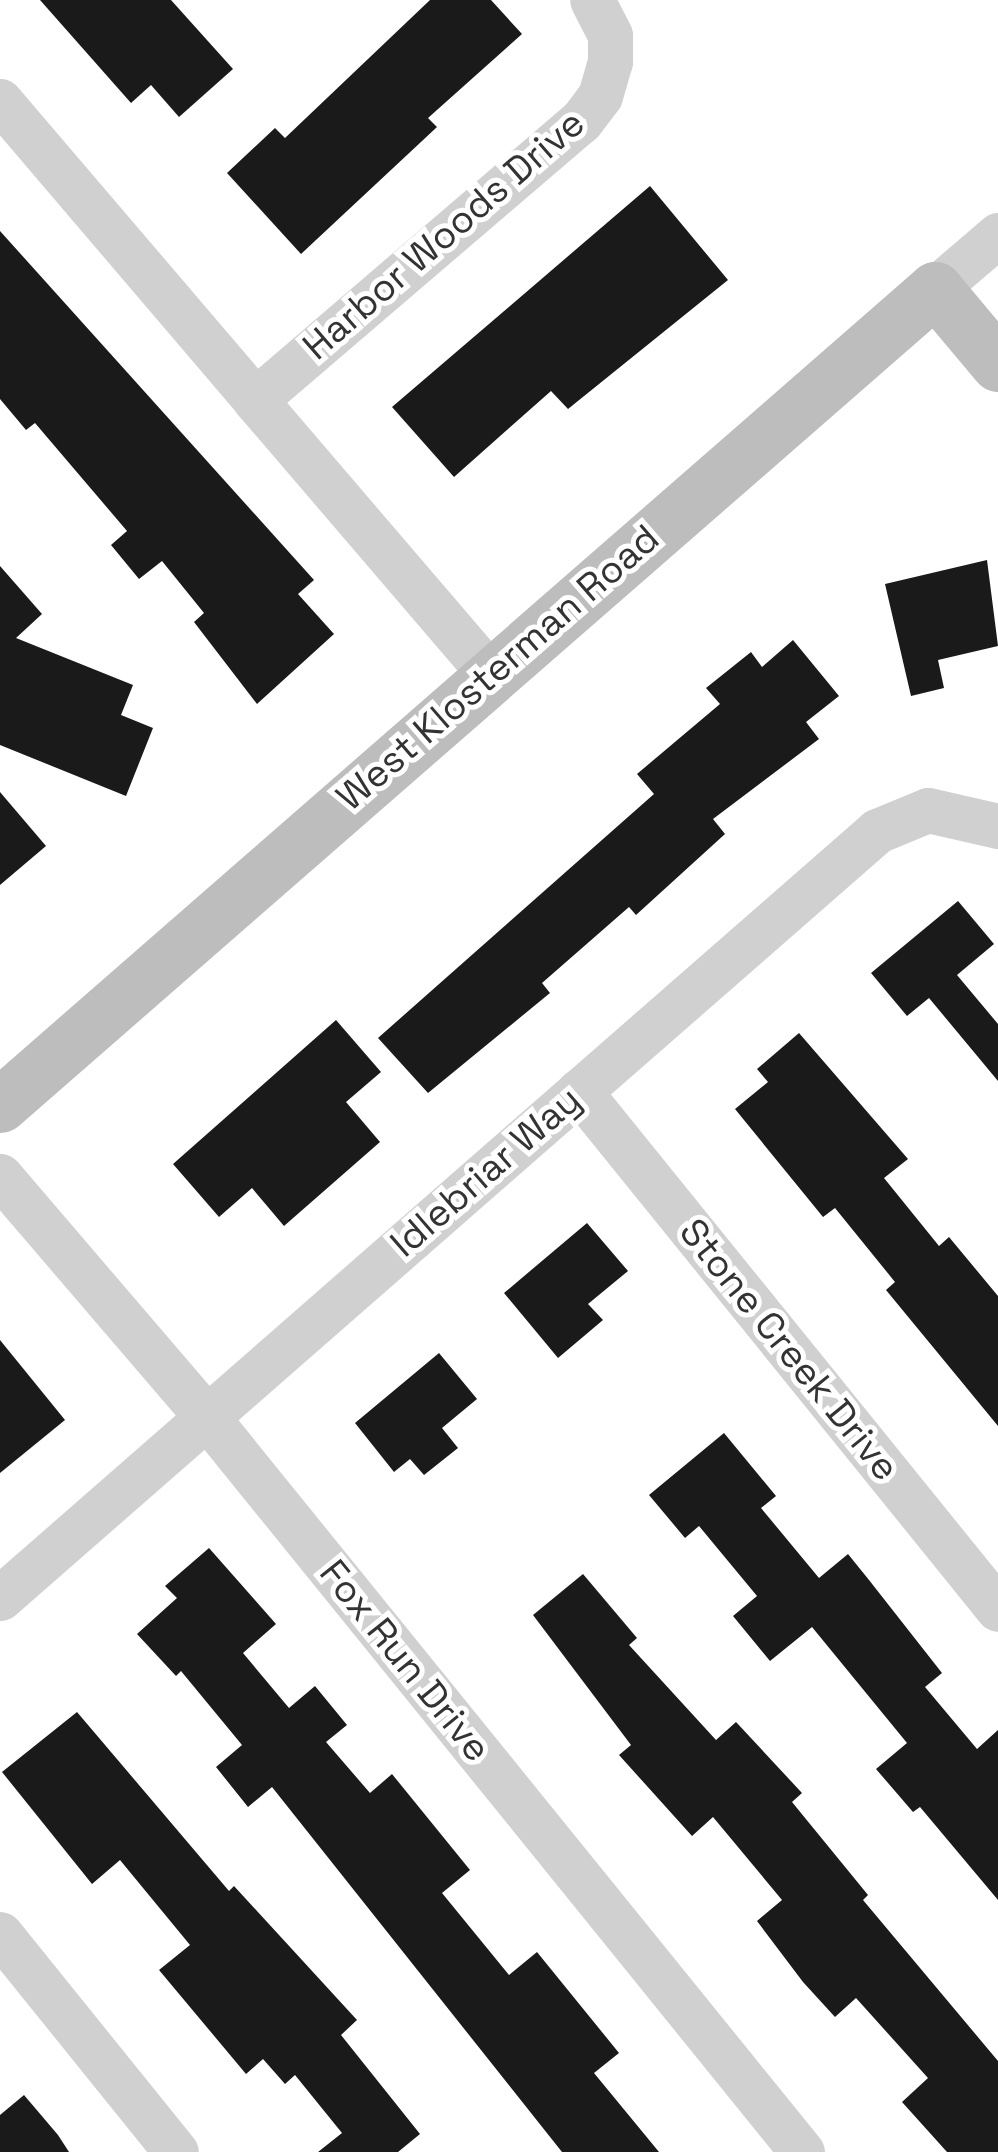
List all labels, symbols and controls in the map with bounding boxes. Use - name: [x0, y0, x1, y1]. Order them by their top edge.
- street label: Harbor Woods Drive: [294, 100, 594, 370]
- street label: West Klosterman Road: [328, 516, 668, 820]
- street label: Idlebriar Way: [382, 1077, 590, 1267]
- street label: Stone Creek Drive: [670, 1210, 908, 1490]
- street label: Fox Run Drive: [310, 1551, 500, 1771]

